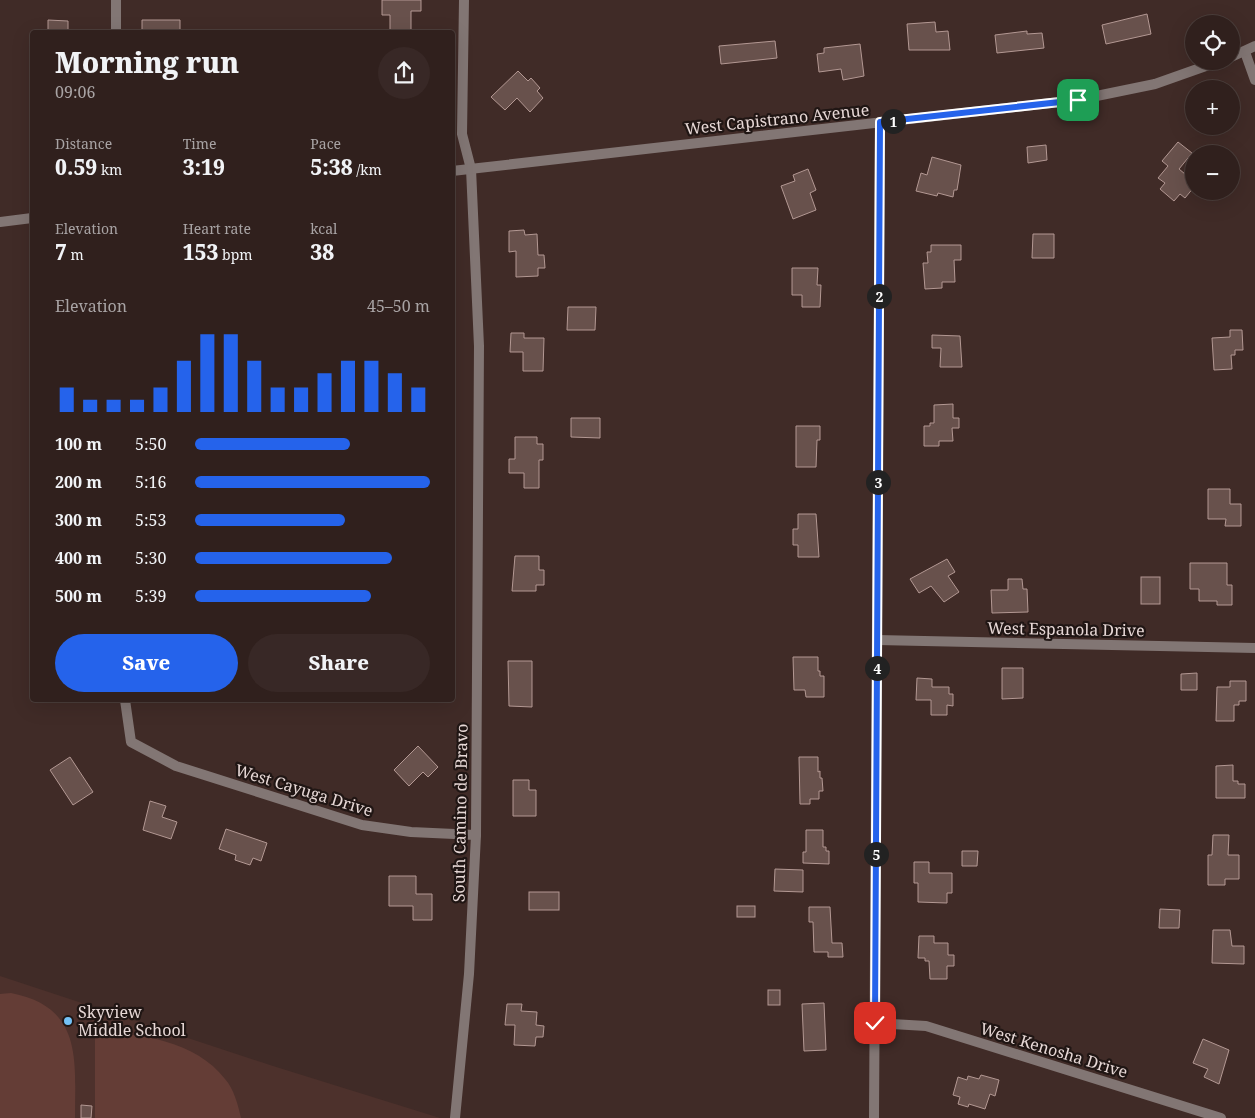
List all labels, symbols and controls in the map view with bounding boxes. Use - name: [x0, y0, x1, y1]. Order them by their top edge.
- map controls: [1185, 15, 1240, 200]
- button: locate: [1185, 15, 1240, 70]
- text: Morning run: [55, 43, 239, 81]
- button: share: [378, 47, 430, 99]
- pin: [1057, 79, 1099, 121]
- button: +: [1185, 80, 1240, 135]
- text: 09:06: [55, 81, 95, 103]
- icon: arrive: [1064, 86, 1092, 114]
- street label: West Capistrano Avenue: [684, 98, 870, 140]
- pin: 1: [880, 108, 906, 134]
- text: 1: [890, 112, 897, 131]
- text: Distance: [55, 134, 112, 153]
- text: Time: [183, 134, 216, 153]
- text: Pace: [310, 134, 341, 153]
- button: −: [1185, 145, 1240, 200]
- text: 0.59: [55, 153, 97, 181]
- text: 3:19: [183, 153, 225, 181]
- text: 5:38: [310, 153, 353, 181]
- text: km: [97, 160, 122, 179]
- text: /km: [353, 160, 382, 179]
- text: Elevation: [55, 219, 118, 238]
- text: Heart rate: [183, 219, 251, 238]
- text: kcal: [310, 219, 337, 238]
- text: 7: [55, 238, 67, 266]
- text: 153: [183, 238, 218, 266]
- text: 38: [310, 238, 334, 266]
- text: m: [67, 245, 84, 264]
- text: bpm: [218, 245, 252, 264]
- pin: 2: [866, 284, 892, 308]
- text: 2: [876, 287, 883, 306]
- text: Elevation: [55, 295, 127, 317]
- text: 45–50 m: [367, 295, 430, 317]
- text: 100 m: [55, 433, 102, 455]
- text: 5:50: [135, 433, 166, 455]
- pin: 3: [866, 470, 890, 494]
- text: 200 m: [55, 471, 102, 493]
- text: 5:16: [135, 471, 166, 493]
- text: 3: [875, 473, 882, 492]
- text: 300 m: [55, 509, 102, 531]
- text: 5:53: [135, 509, 166, 531]
- text: 400 m: [55, 547, 102, 569]
- text: 5:30: [135, 547, 166, 569]
- text: 500 m: [55, 585, 102, 607]
- text: 5:39: [135, 585, 166, 607]
- street label: West Espanola Drive: [987, 617, 1145, 641]
- button: Save: [55, 634, 238, 692]
- button: Share: [248, 634, 430, 692]
- pin: 4: [864, 656, 890, 680]
- text: 4: [874, 659, 881, 678]
- street label: South Camino de Bravo: [447, 724, 473, 902]
- street label: West Cayuga Drive: [232, 759, 376, 821]
- pin: 5: [864, 842, 888, 866]
- text: 5: [873, 845, 880, 864]
- place label: Skyview Middle School: [78, 1001, 186, 1041]
- pin: [854, 1002, 896, 1044]
- icon: check: [861, 1009, 889, 1037]
- marker: Skyview Middle School: [62, 1015, 74, 1027]
- street label: West Kenosha Drive: [978, 1017, 1130, 1083]

